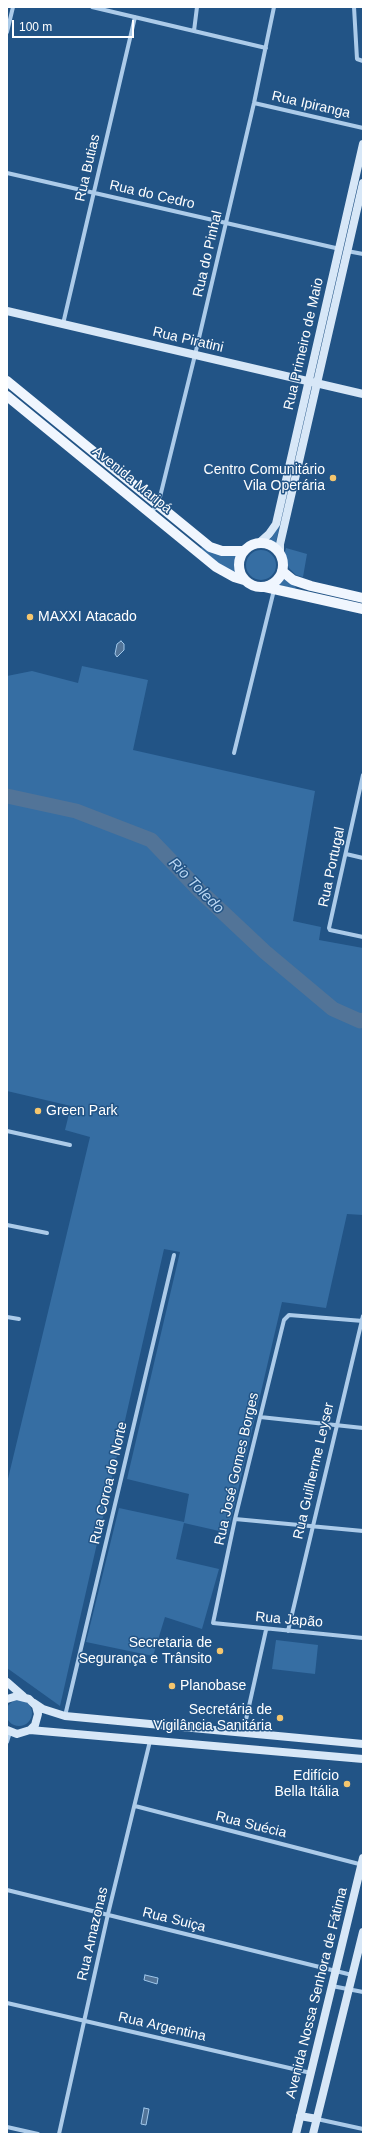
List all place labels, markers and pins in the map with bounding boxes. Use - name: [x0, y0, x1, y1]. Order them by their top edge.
- place label: Centro Comunitário Vila Operária: [204, 462, 325, 494]
- marker: Centro Comunitário Vila Operária: [328, 473, 338, 483]
- place label: MAXXI Atacado: [38, 609, 137, 625]
- marker: MAXXI Atacado: [25, 612, 35, 622]
- place label: Green Park: [46, 1103, 118, 1119]
- marker: Green Park: [33, 1106, 43, 1116]
- place label: Secretaria de Segurança e Trânsito: [79, 1635, 212, 1668]
- marker: Secretaria de Segurança e Trânsito: [215, 1646, 225, 1656]
- place label: Planobase: [180, 1678, 246, 1694]
- marker: Planobase: [167, 1681, 177, 1691]
- place label: Secretária de Vigilância Sanitária: [153, 1702, 272, 1734]
- marker: Secretária de Vigilância Sanitária: [275, 1713, 285, 1723]
- place label: Edifício Bella Itália: [274, 1768, 339, 1800]
- marker: Edifício Bella Itália: [342, 1779, 352, 1789]

